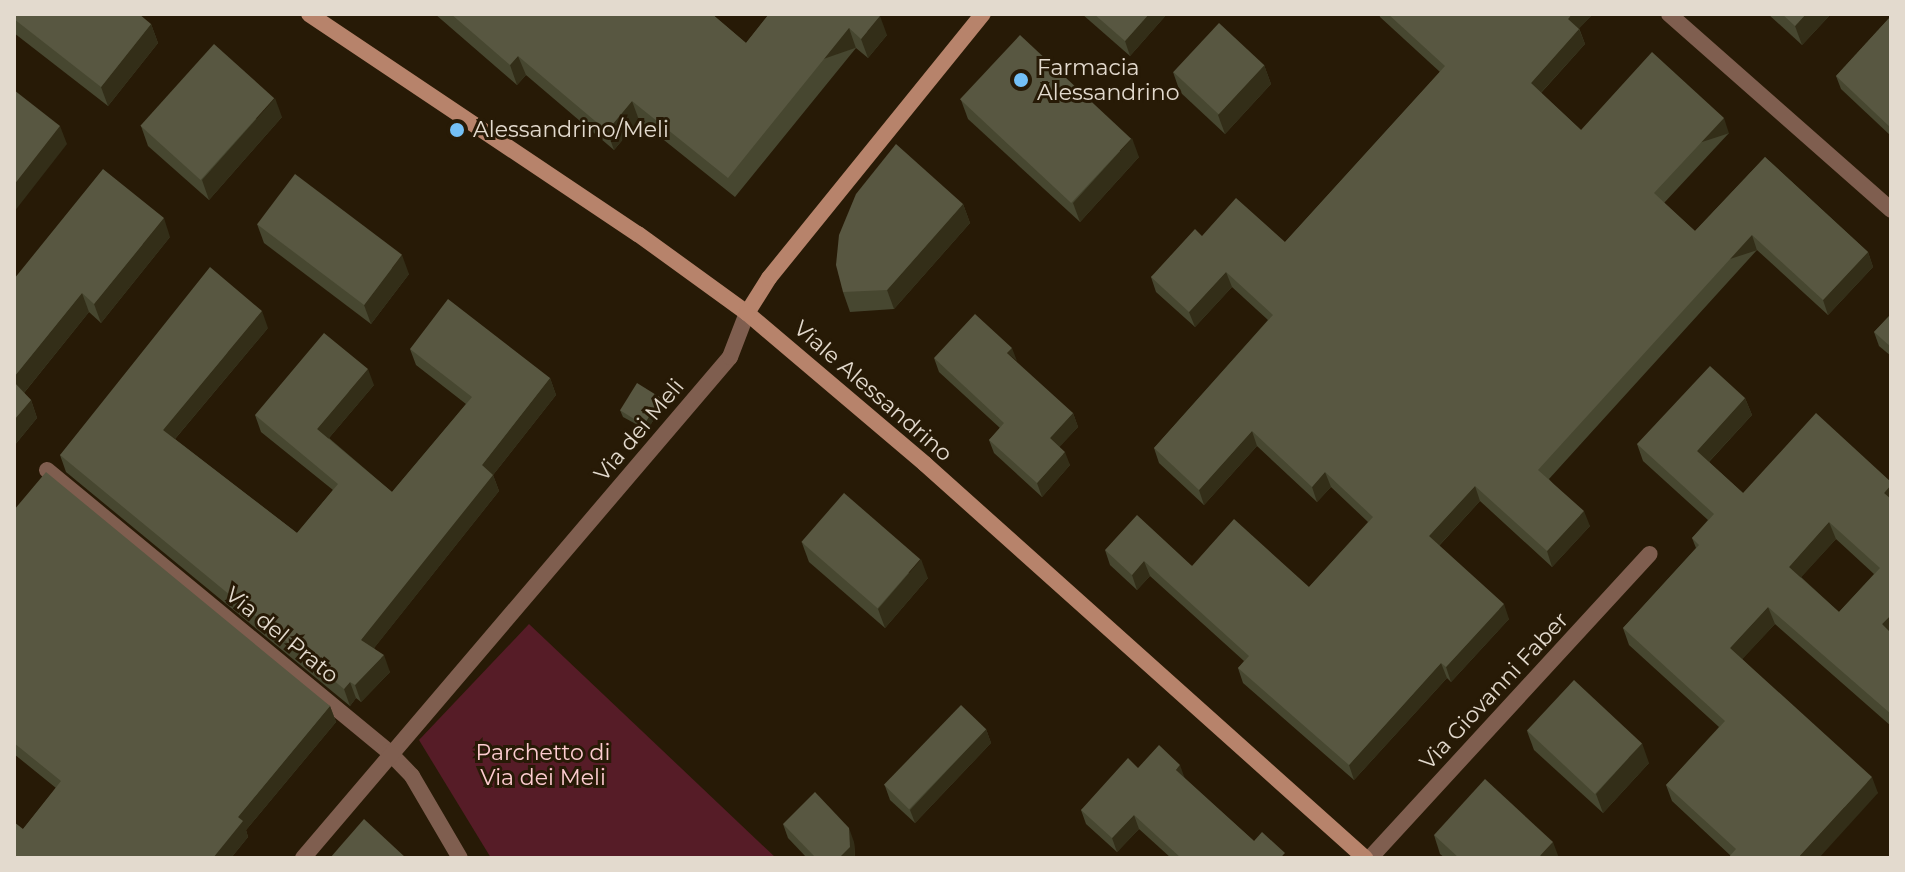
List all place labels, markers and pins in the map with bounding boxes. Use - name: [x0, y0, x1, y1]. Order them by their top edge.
- place label: Farmacia Alessandrino: [1037, 54, 1179, 106]
- marker: Farmacia Alessandrino: [1012, 71, 1030, 89]
- place label: Alessandrino/Meli: [473, 117, 669, 143]
- marker: Alessandrino/Meli: [448, 121, 466, 139]

